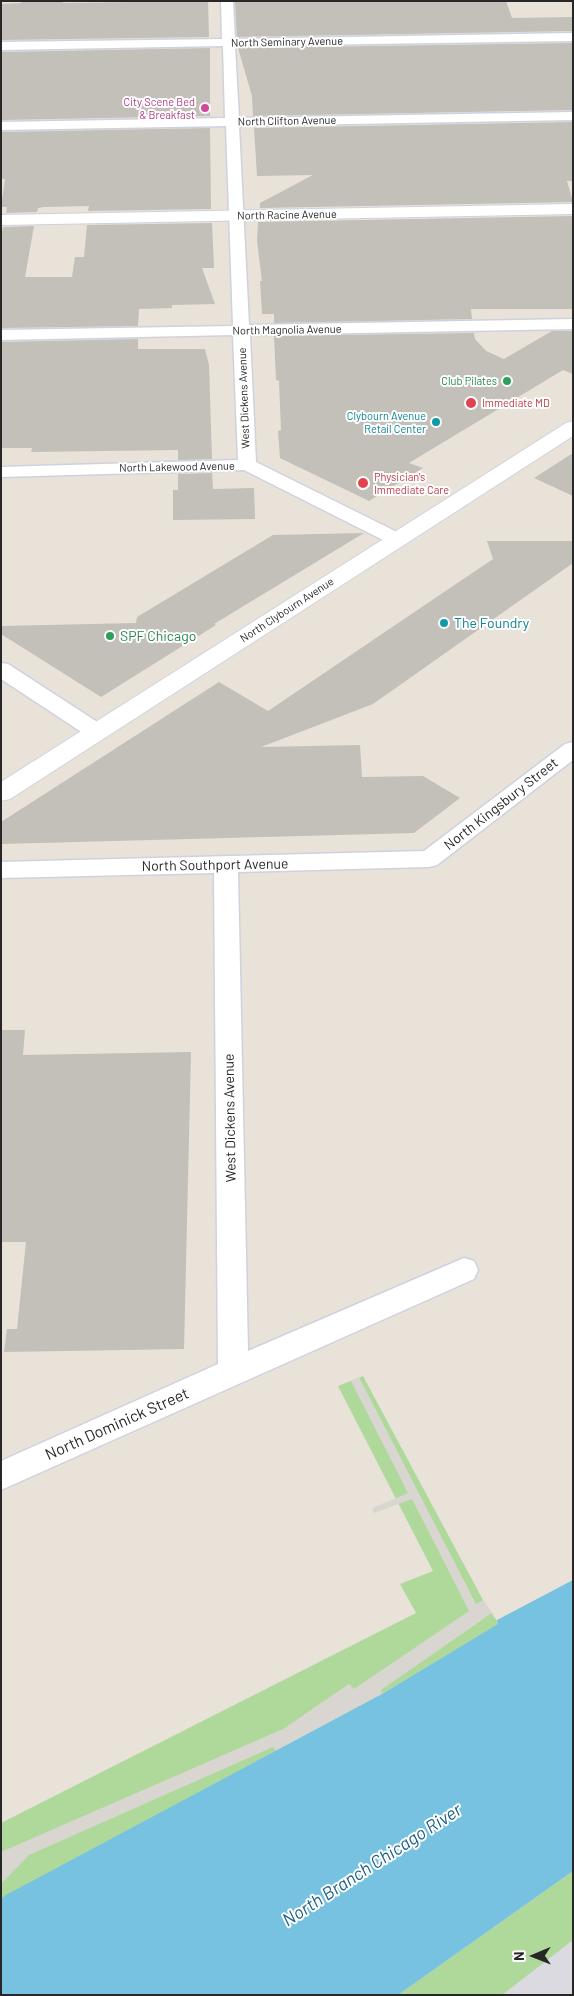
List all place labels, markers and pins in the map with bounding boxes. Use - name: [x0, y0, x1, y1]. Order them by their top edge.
- place label: City Scene Bed & Breakfast: [124, 95, 195, 121]
- marker: City Scene Bed & Breakfast: [199, 102, 211, 114]
- place label: Club Pilates: [441, 374, 497, 388]
- marker: Club Pilates: [501, 375, 513, 387]
- marker: Immediate MD: [464, 396, 478, 410]
- place label: Immediate MD: [482, 396, 550, 410]
- place label: Clybourn Avenue Retail Center: [347, 409, 426, 435]
- marker: Clybourn Avenue Retail Center: [430, 416, 442, 428]
- place label: Physician's Immediate Care: [374, 470, 449, 496]
- marker: Physician's Immediate Care: [356, 476, 370, 490]
- place label: The Foundry: [454, 615, 529, 631]
- marker: The Foundry: [438, 617, 450, 629]
- place label: SPF Chicago: [120, 628, 196, 644]
- marker: SPF Chicago: [104, 630, 116, 642]

